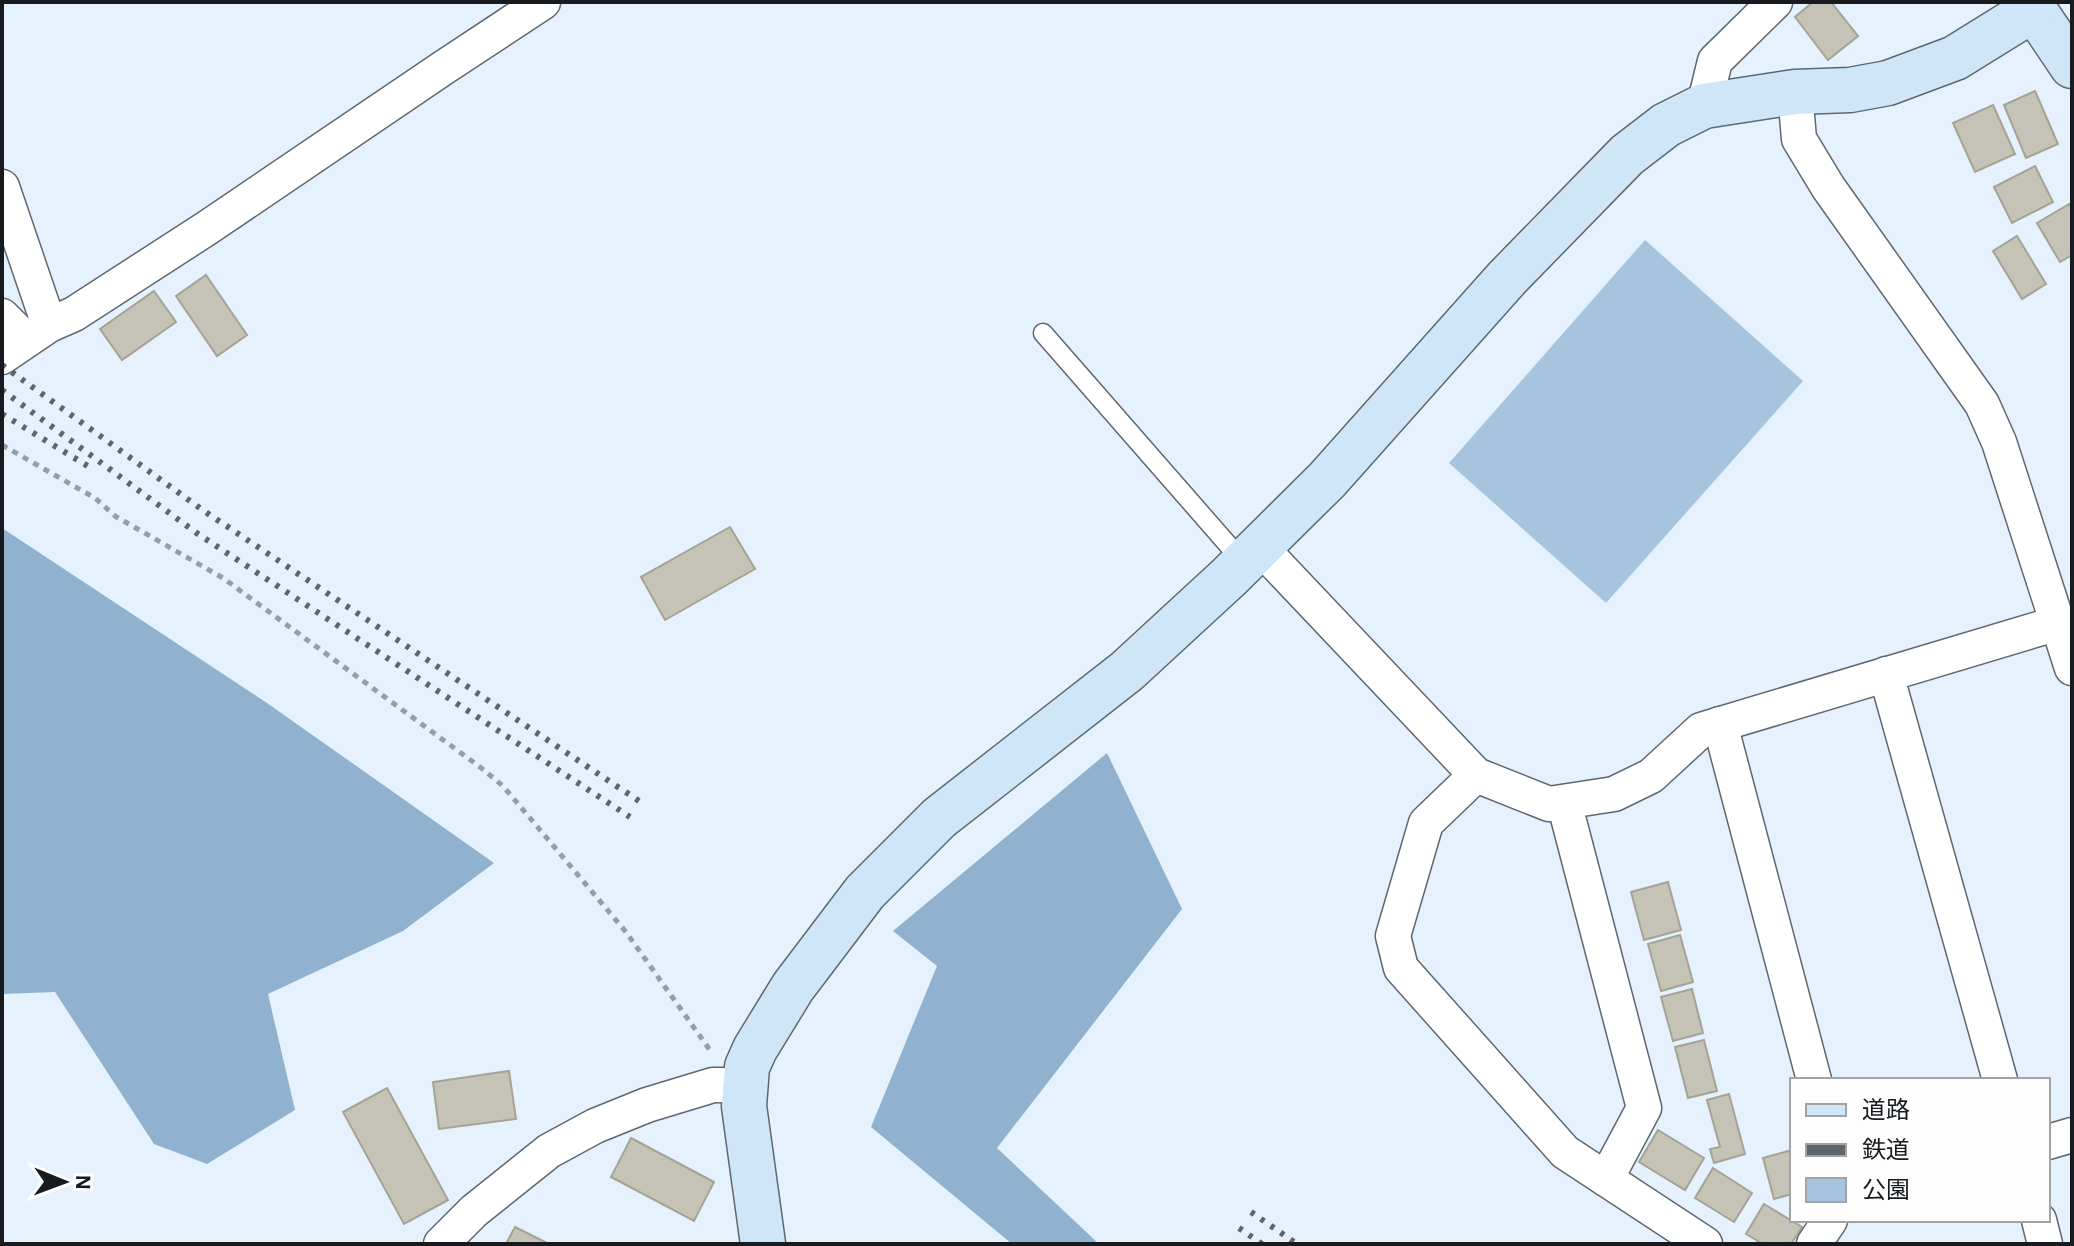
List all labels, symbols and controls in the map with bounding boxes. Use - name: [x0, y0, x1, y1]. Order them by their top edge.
- legend: [1790, 1078, 2050, 1222]
- text: 道路: [1862, 1097, 1910, 1123]
- text: 鉄道: [1862, 1137, 1910, 1163]
- north arrow: [24, 1142, 104, 1222]
- text: N: [72, 1174, 94, 1190]
- text: 公園: [1862, 1178, 1910, 1203]

